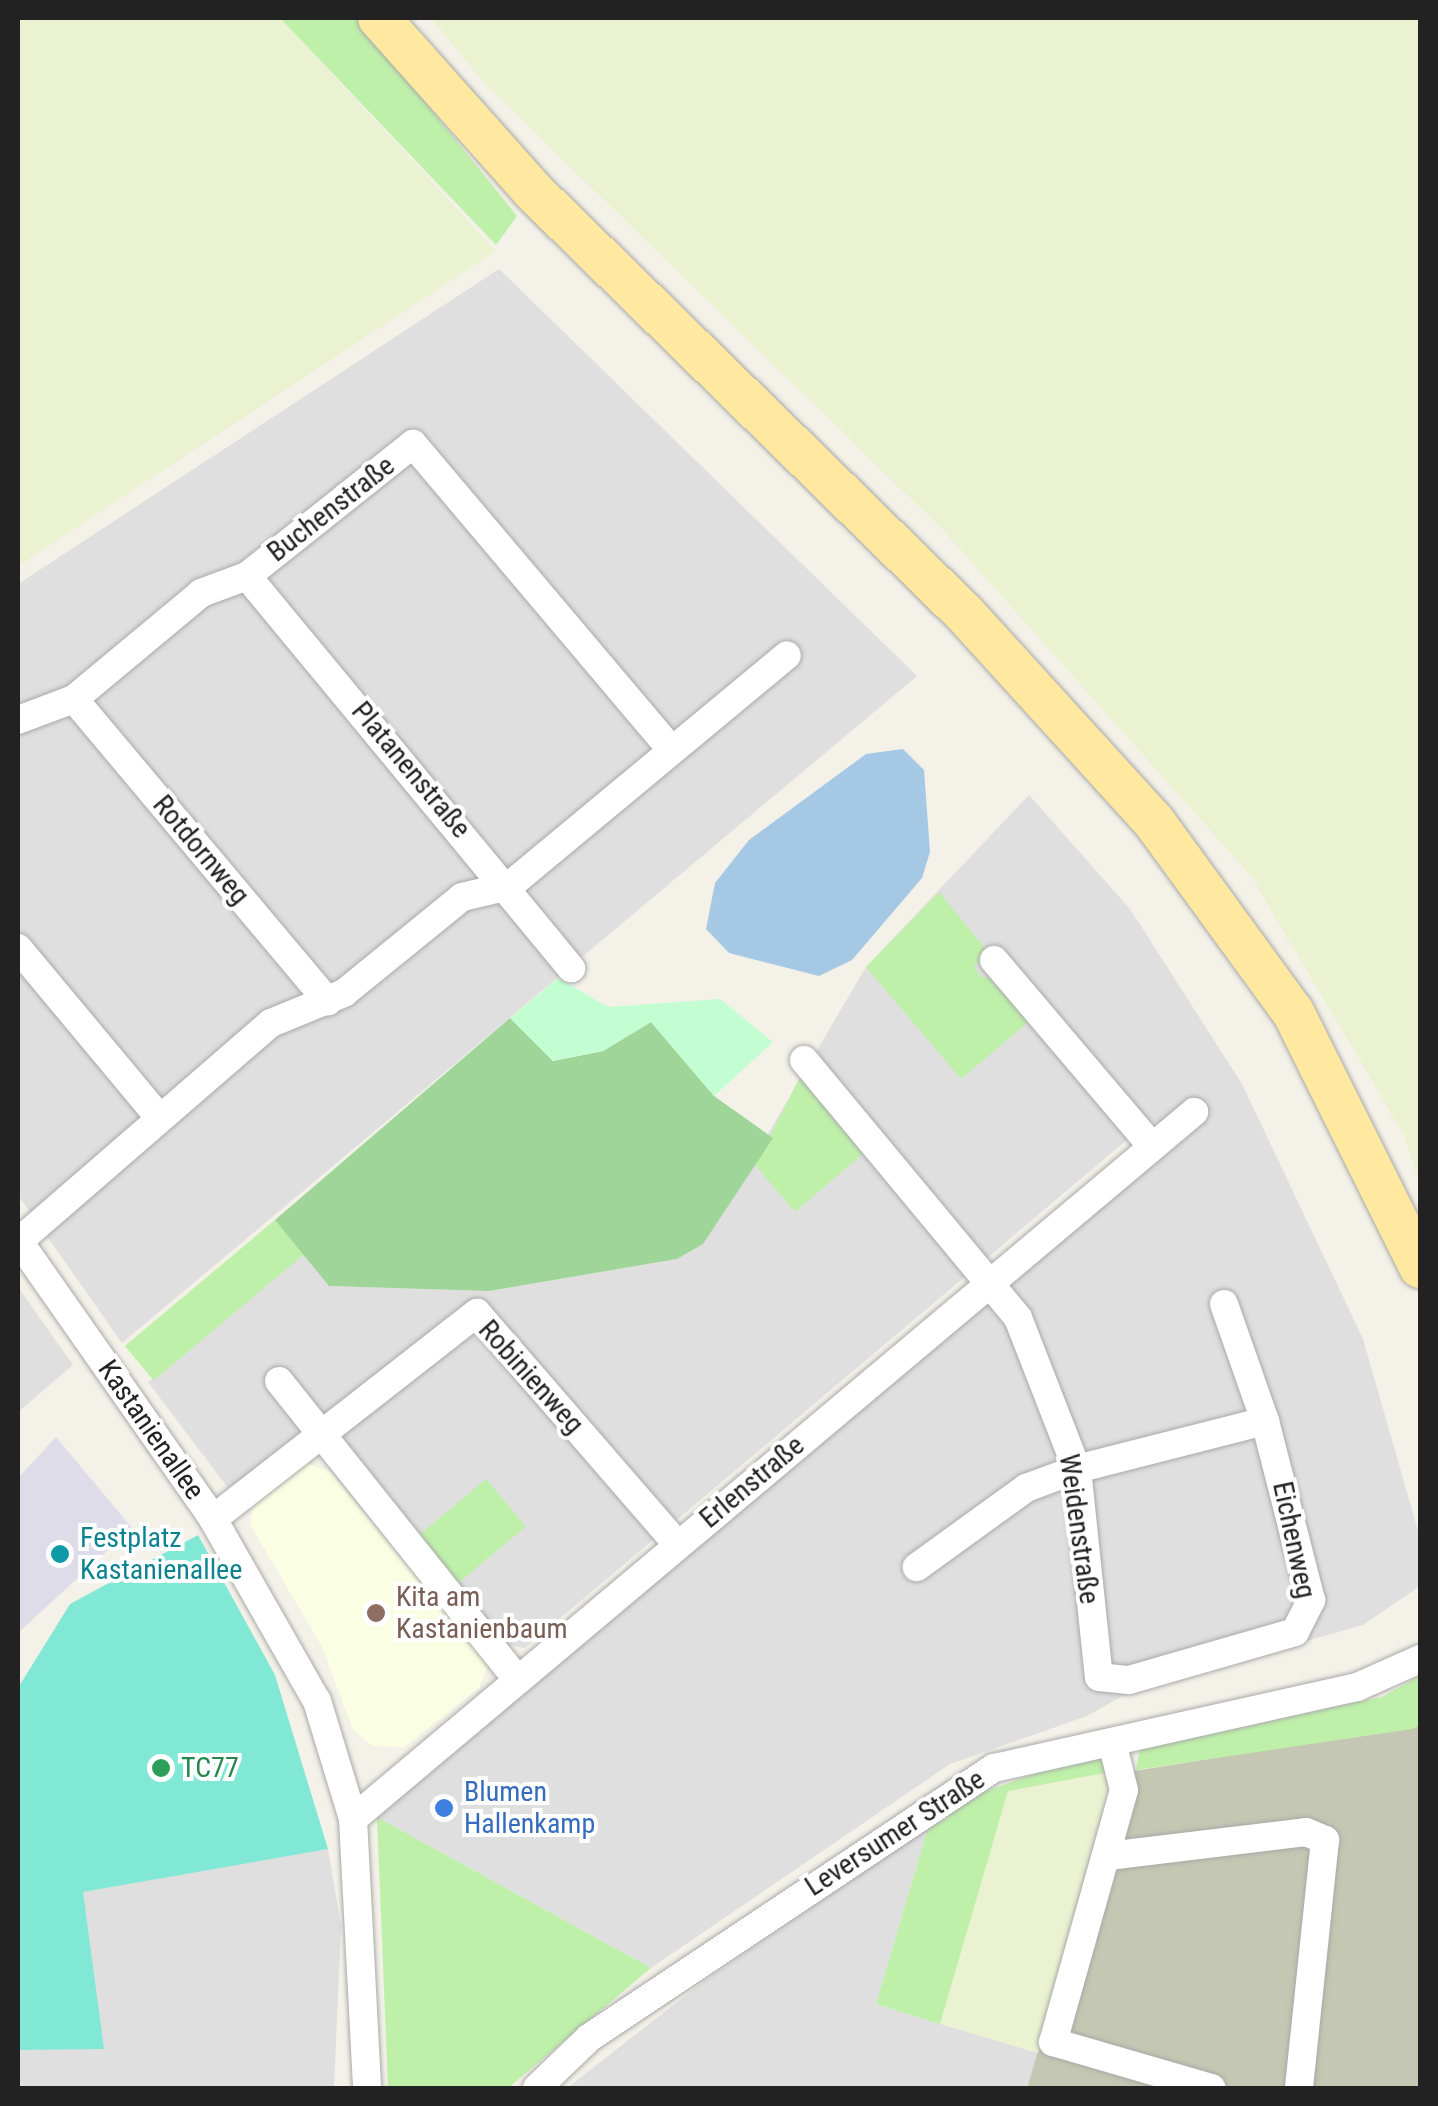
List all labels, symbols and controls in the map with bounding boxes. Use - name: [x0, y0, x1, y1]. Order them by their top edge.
- street label: Buchenstraße: [261, 449, 401, 569]
- street label: Platanenstraße: [344, 695, 478, 845]
- street label: Rotdornweg: [146, 789, 256, 911]
- street label: Robinienweg: [471, 1313, 591, 1441]
- street label: Kastanienallee: [91, 1354, 211, 1506]
- street label: Erlenstraße: [693, 1429, 811, 1535]
- street label: Weidenstraße: [1052, 1452, 1106, 1606]
- street label: Eichenweg: [1265, 1478, 1323, 1602]
- place label: Festplatz Kastanienallee: [80, 1521, 242, 1587]
- marker: Festplatz Kastanienallee: [49, 1543, 71, 1565]
- place label: Kita am Kastanienbaum: [396, 1580, 568, 1646]
- marker: Kita am Kastanienbaum: [365, 1602, 387, 1624]
- place label: TC77: [181, 1751, 239, 1785]
- marker: TC77: [150, 1757, 172, 1779]
- street label: Leversumer Straße: [799, 1763, 991, 1903]
- place label: Blumen Hallenkamp: [464, 1775, 595, 1841]
- marker: Blumen Hallenkamp: [433, 1797, 455, 1819]

